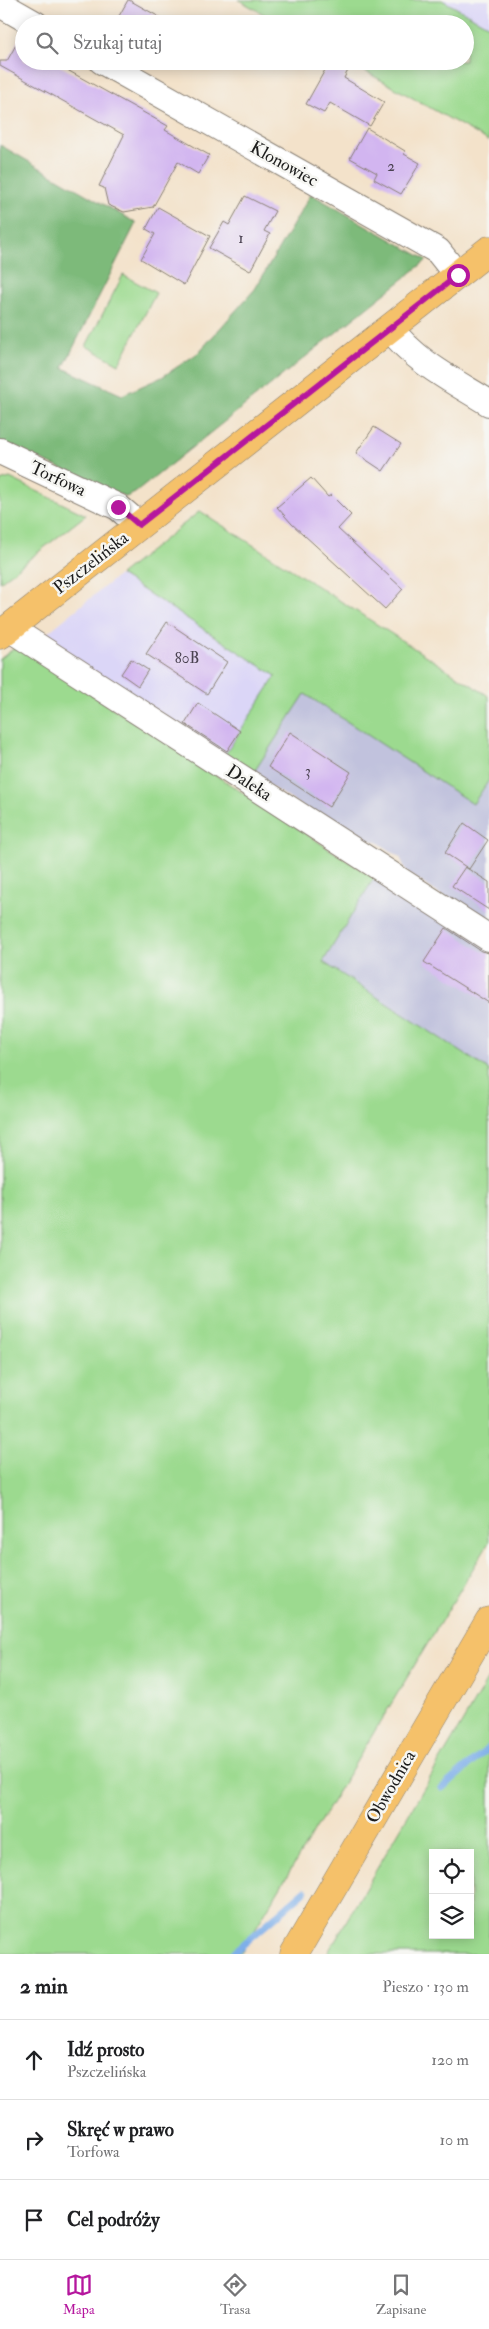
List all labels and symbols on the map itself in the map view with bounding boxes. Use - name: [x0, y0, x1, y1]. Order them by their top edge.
- street label: Klonowiec: [246, 136, 322, 192]
- house number: 2: [387, 157, 395, 176]
- house number: 1: [238, 229, 244, 248]
- route start: [447, 264, 470, 287]
- street label: Torfowa: [26, 456, 90, 502]
- route end: [107, 496, 130, 519]
- street label: Pszczelińska: [49, 526, 134, 600]
- house number: 80B: [175, 649, 199, 668]
- street label: Daleka: [222, 760, 277, 807]
- house number: 3: [305, 762, 311, 781]
- street label: Obwodnica: [361, 1746, 421, 1828]

